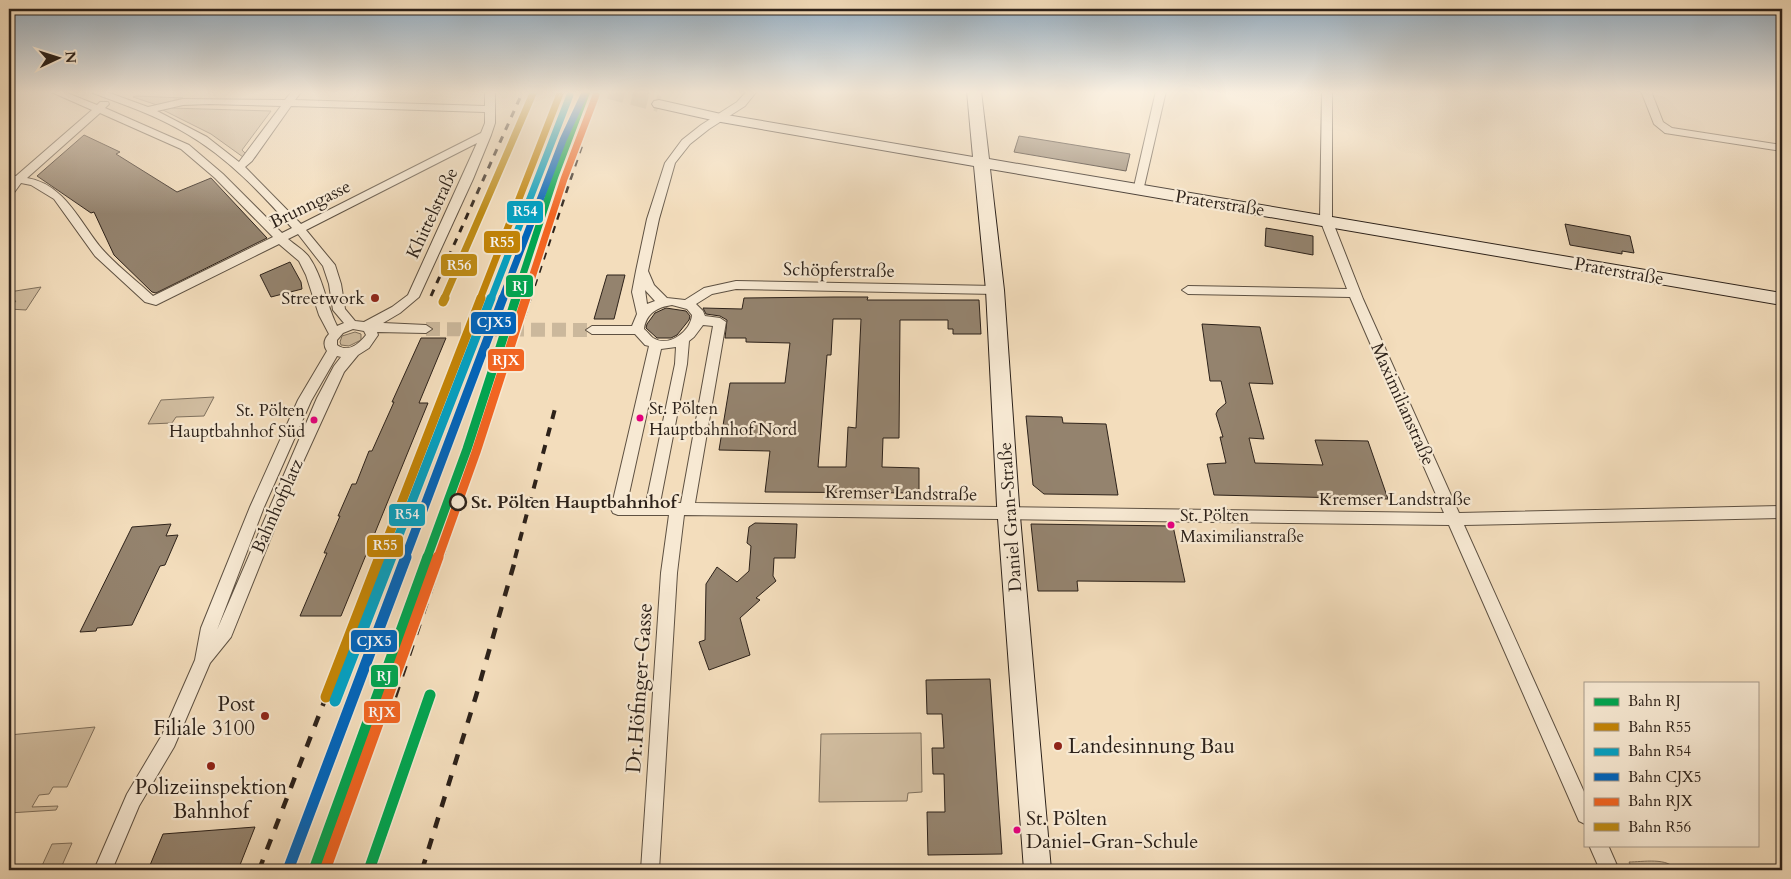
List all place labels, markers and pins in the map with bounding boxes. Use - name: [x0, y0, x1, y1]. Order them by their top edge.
- place label: Streetwork: [281, 286, 365, 311]
- marker: Streetwork: [369, 292, 381, 304]
- place label: St. Pölten Hauptbahnhof Nord: [649, 397, 797, 441]
- place label: St. Pölten Hauptbahnhof Süd: [169, 399, 305, 443]
- marker: St. Pölten Hauptbahnhof Nord: [635, 413, 645, 423]
- marker: St. Pölten Hauptbahnhof Süd: [309, 415, 319, 425]
- place label: St. Pölten Hauptbahnhof: [471, 490, 680, 515]
- marker: St. Pölten Hauptbahnhof: [449, 493, 467, 511]
- place label: St. Pölten Maximilianstraße: [1180, 504, 1304, 548]
- marker: St. Pölten Maximilianstraße: [1166, 520, 1176, 530]
- place label: Post Filiale 3100: [153, 690, 255, 743]
- marker: Post Filiale 3100: [259, 710, 271, 722]
- place label: Landesinnung Bau: [1068, 732, 1235, 761]
- marker: Landesinnung Bau: [1052, 740, 1064, 752]
- marker: Polizeiinspektion Bahnhof: [205, 760, 217, 772]
- place label: Polizeiinspektion Bahnhof: [135, 773, 287, 826]
- place label: St. Pölten Daniel-Gran-Schule: [1026, 805, 1198, 855]
- marker: St. Pölten Daniel-Gran-Schule: [1012, 825, 1022, 835]

